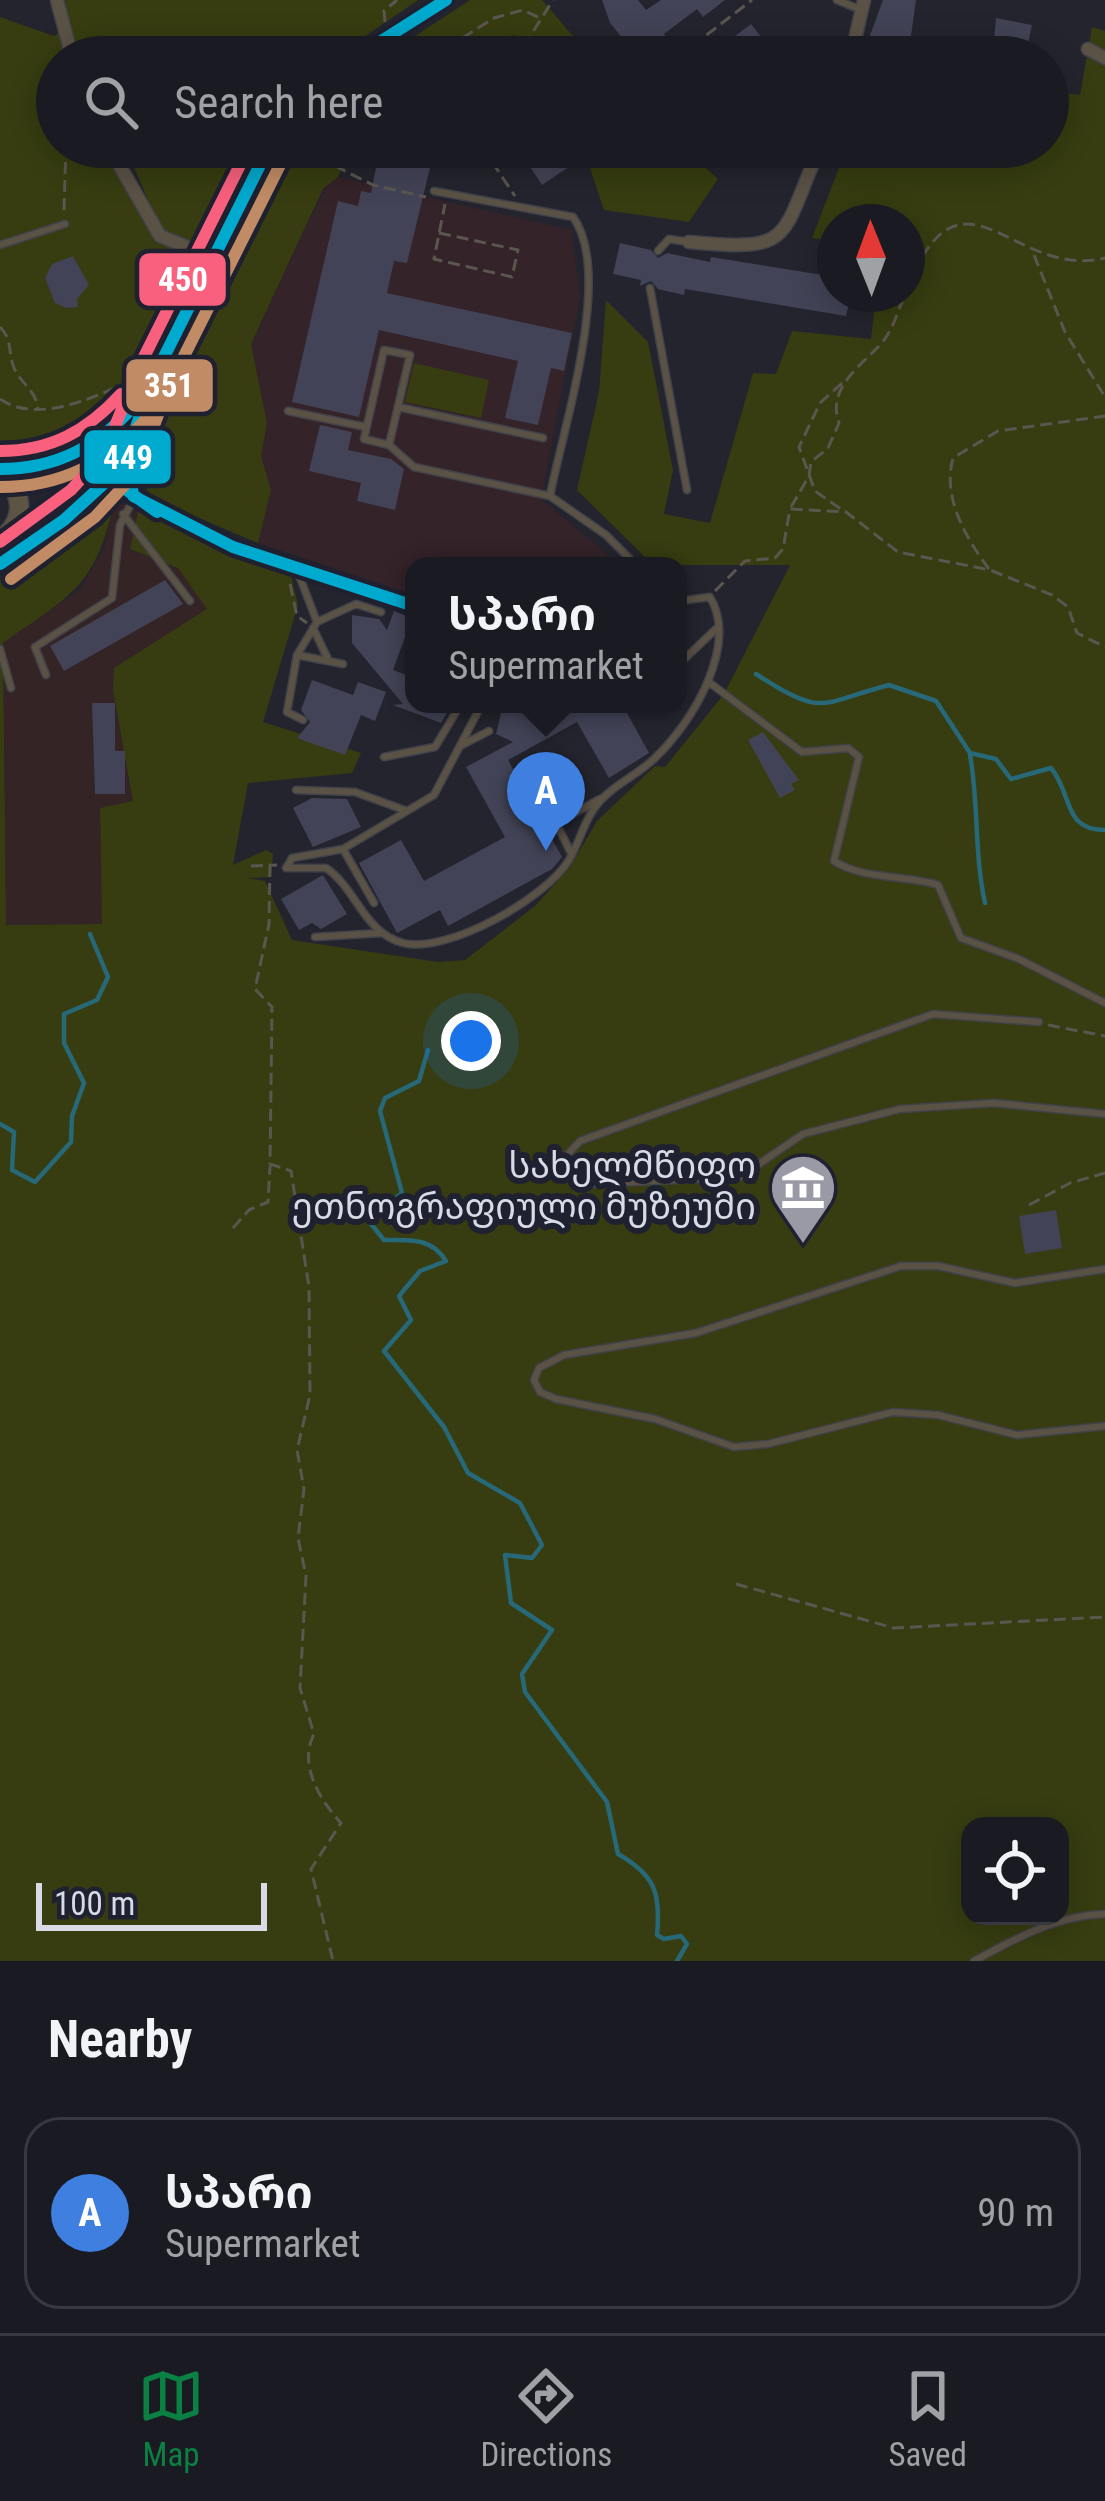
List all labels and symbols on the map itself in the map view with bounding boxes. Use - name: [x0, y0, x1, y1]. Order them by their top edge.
- north arrow: [817, 204, 925, 312]
- line badge: 450: [137, 251, 228, 308]
- text: 450: [158, 260, 208, 299]
- line badge: 351: [124, 357, 215, 414]
- text: 351: [144, 366, 194, 405]
- line badge: 449: [82, 428, 173, 486]
- text: 449: [103, 438, 153, 477]
- pin: A: [507, 752, 585, 851]
- your location: [441, 1011, 501, 1071]
- place label: სახელმწიფო ეთნოგრაფიული მუზეუმი: [292, 1145, 756, 1229]
- museum icon: სახელმწიფო ეთნოგრაფიული მუზეუმი: [768, 1152, 838, 1246]
- scale bar: [36, 1877, 267, 1930]

